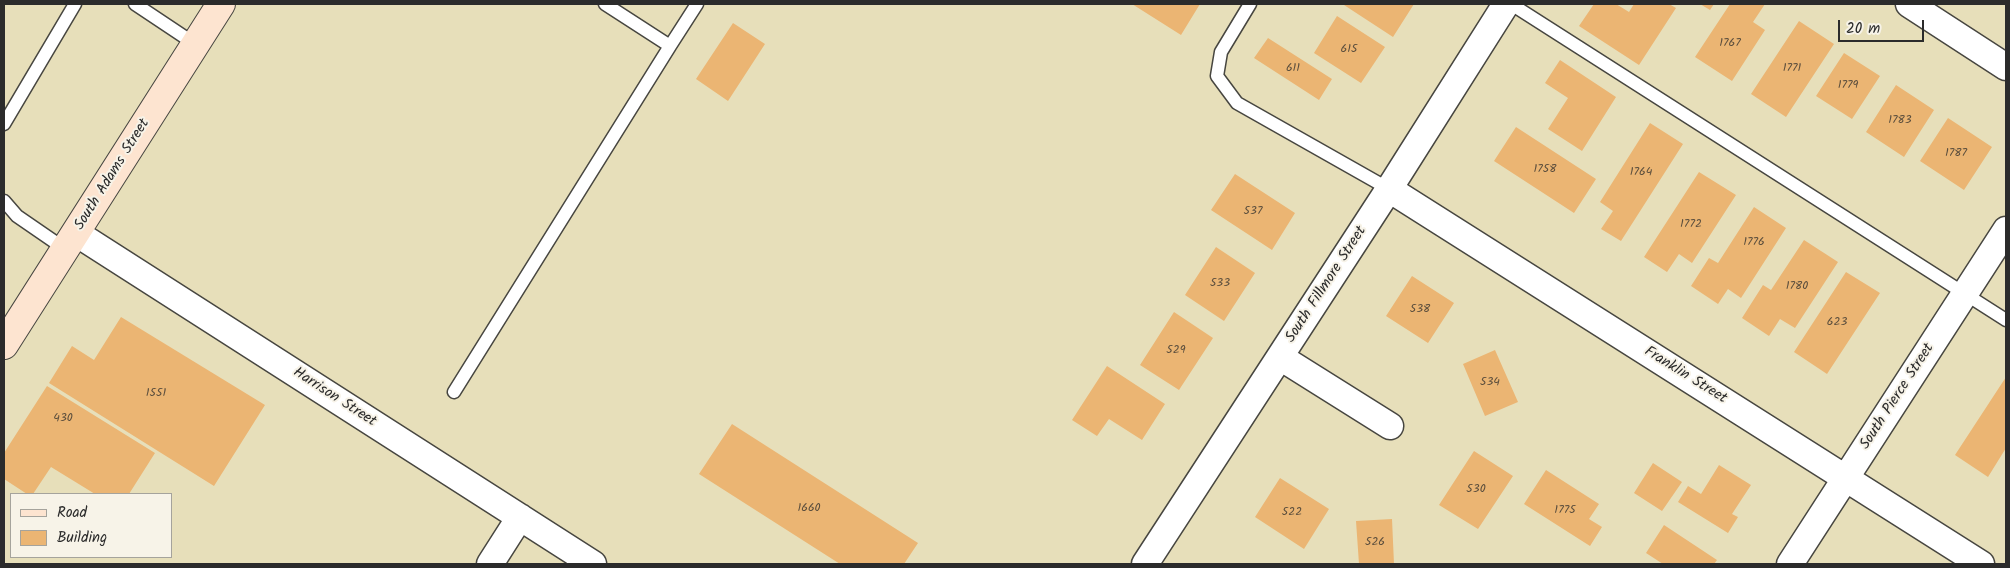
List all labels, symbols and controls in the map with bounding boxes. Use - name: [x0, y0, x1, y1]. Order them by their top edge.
- scale bar: [1840, 10, 1926, 42]
- text: 20 m: [1846, 17, 1880, 41]
- house number: 1767: [1719, 37, 1741, 51]
- house number: 615: [1341, 43, 1357, 57]
- house number: 611: [1286, 62, 1300, 76]
- house number: 1771: [1783, 62, 1801, 76]
- house number: 1779: [1838, 79, 1858, 93]
- house number: 1783: [1888, 114, 1912, 128]
- street label: South Adams Street: [71, 116, 155, 234]
- house number: 1787: [1945, 147, 1967, 161]
- house number: 1758: [1534, 163, 1556, 177]
- house number: 1764: [1630, 166, 1652, 180]
- house number: 537: [1244, 205, 1262, 219]
- house number: 1772: [1680, 218, 1702, 232]
- street label: South Fillmore Street: [1283, 223, 1371, 347]
- house number: 1776: [1743, 236, 1765, 250]
- house number: 533: [1210, 277, 1230, 291]
- house number: 1780: [1786, 280, 1808, 294]
- house number: 538: [1410, 303, 1430, 317]
- house number: 623: [1827, 316, 1847, 330]
- street label: South Pierce Street: [1857, 341, 1939, 453]
- street label: Franklin Street: [1640, 343, 1730, 409]
- house number: 529: [1166, 344, 1186, 358]
- street label: Harrison Street: [289, 364, 379, 432]
- house number: 534: [1480, 376, 1500, 390]
- house number: 1551: [146, 387, 166, 401]
- house number: 430: [53, 412, 73, 426]
- house number: 530: [1466, 483, 1486, 497]
- legend: [10, 493, 172, 558]
- text: Road: [57, 501, 87, 525]
- house number: 1660: [797, 502, 821, 516]
- house number: 1775: [1554, 504, 1576, 518]
- house number: 522: [1282, 506, 1302, 520]
- text: Building: [57, 526, 107, 550]
- house number: 526: [1365, 536, 1385, 550]

